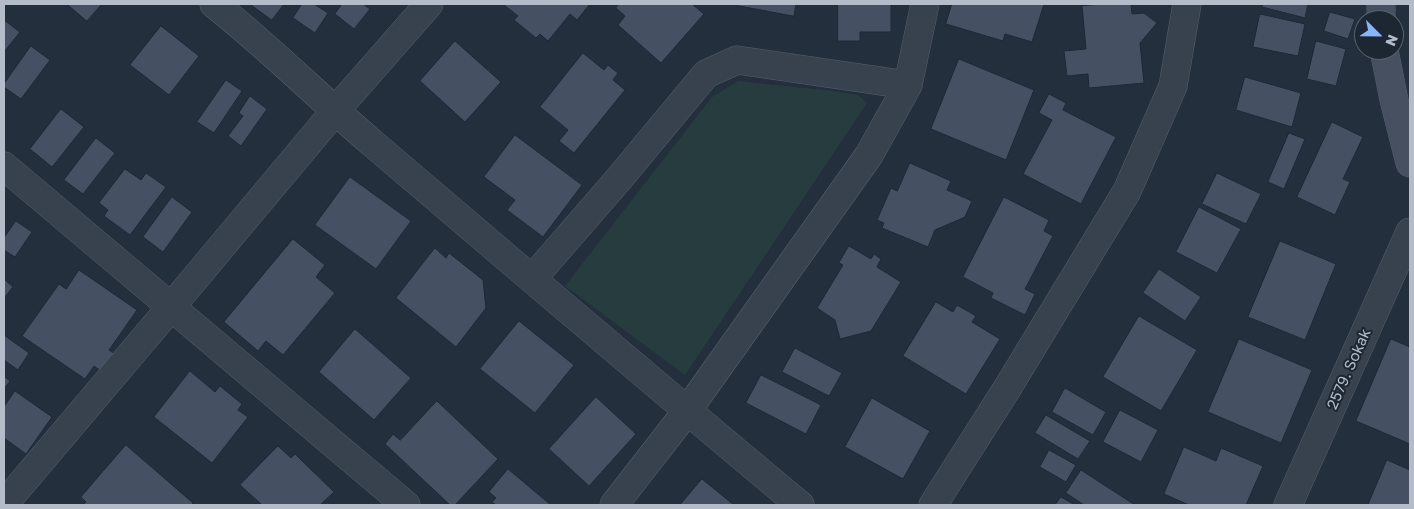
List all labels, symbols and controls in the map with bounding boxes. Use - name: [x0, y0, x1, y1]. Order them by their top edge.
- north arrow: [1354, 10, 1404, 60]
- text: N: [1382, 32, 1402, 49]
- street label: 2579. Sokak: [1323, 326, 1375, 412]

